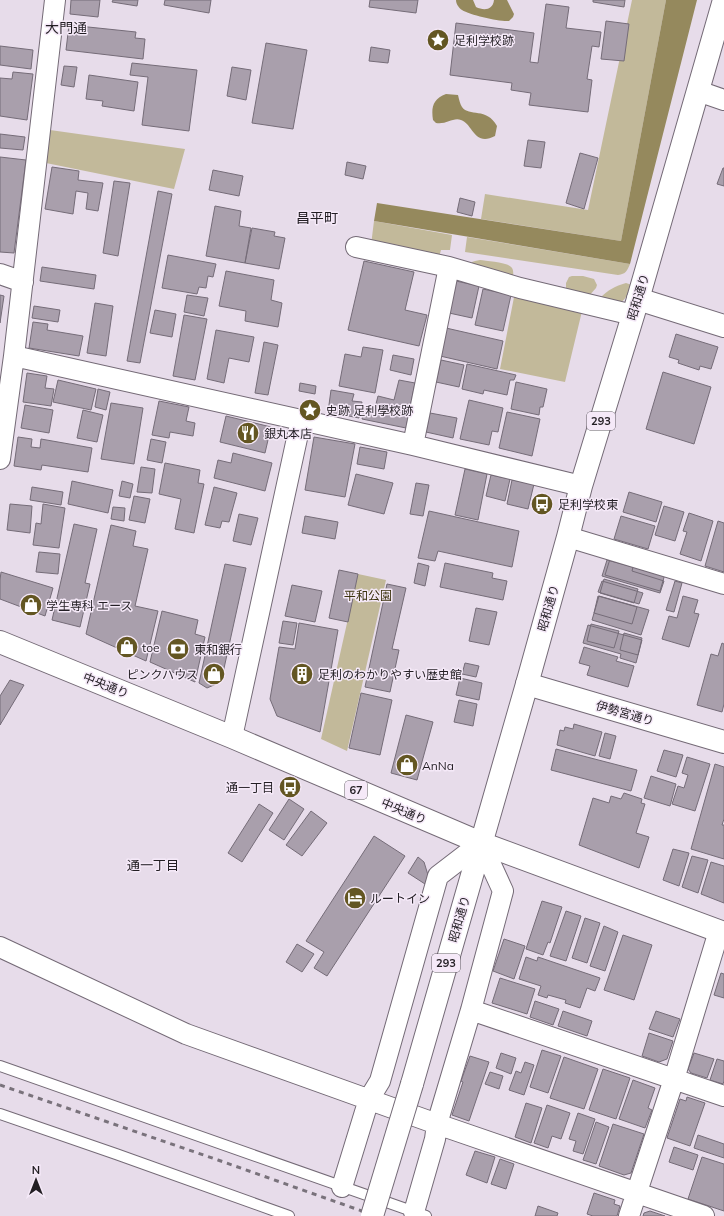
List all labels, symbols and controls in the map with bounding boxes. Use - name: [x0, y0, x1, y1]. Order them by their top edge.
- district label: 大門通: [45, 19, 87, 37]
- place icon: 足利学校跡: [425, 27, 451, 53]
- place label: 足利学校跡: [454, 33, 514, 48]
- district label: 昌平町: [296, 209, 338, 227]
- street label: 昭和通り: [624, 272, 652, 322]
- place icon: 史跡 足利學校跡: [297, 397, 323, 423]
- place label: 史跡 足利學校跡: [326, 403, 413, 418]
- road number: 293: [587, 412, 615, 430]
- restaurant icon: 銀丸本店: [235, 420, 261, 446]
- place label: 銀丸本店: [264, 426, 312, 441]
- bus stop icon: 足利学校東: [529, 491, 555, 517]
- place label: 足利学校東: [558, 497, 618, 512]
- street label: 昭和通り: [534, 583, 562, 633]
- park label: 平和公園: [344, 588, 392, 603]
- shop icon: 学生専科 エース: [18, 592, 44, 618]
- place label: 学生専科 エース: [46, 598, 133, 613]
- shop icon: toe: [114, 634, 140, 660]
- bank icon: 東和銀行: [165, 636, 191, 662]
- place label: toe: [142, 640, 160, 655]
- place label: 東和銀行: [194, 642, 242, 657]
- shop icon: ピンクハウス: [201, 661, 227, 687]
- building icon: 足利のわかりやすい歴史館: [289, 661, 315, 687]
- place label: ピンクハウス: [127, 667, 198, 682]
- place label: 足利のわかりやすい歴史館: [318, 667, 462, 682]
- street label: 中央通り: [81, 669, 131, 701]
- street label: 伊勢宮通り: [594, 698, 656, 728]
- shop icon: AnNa: [394, 752, 420, 778]
- place label: AnNa: [422, 758, 454, 773]
- bus stop icon: 通一丁目: [277, 774, 303, 800]
- place label: 通一丁目: [226, 780, 274, 795]
- road number: 67: [345, 781, 367, 799]
- street label: 中央通り: [379, 795, 429, 827]
- district label: 通一丁目: [127, 857, 179, 873]
- hotel icon: ルートイン: [342, 885, 368, 911]
- place label: ルートイン: [370, 891, 430, 906]
- street label: 昭和通り: [445, 894, 473, 944]
- road number: 293: [432, 954, 460, 972]
- north arrow: [16, 1160, 56, 1200]
- text: N: [32, 1163, 40, 1177]

